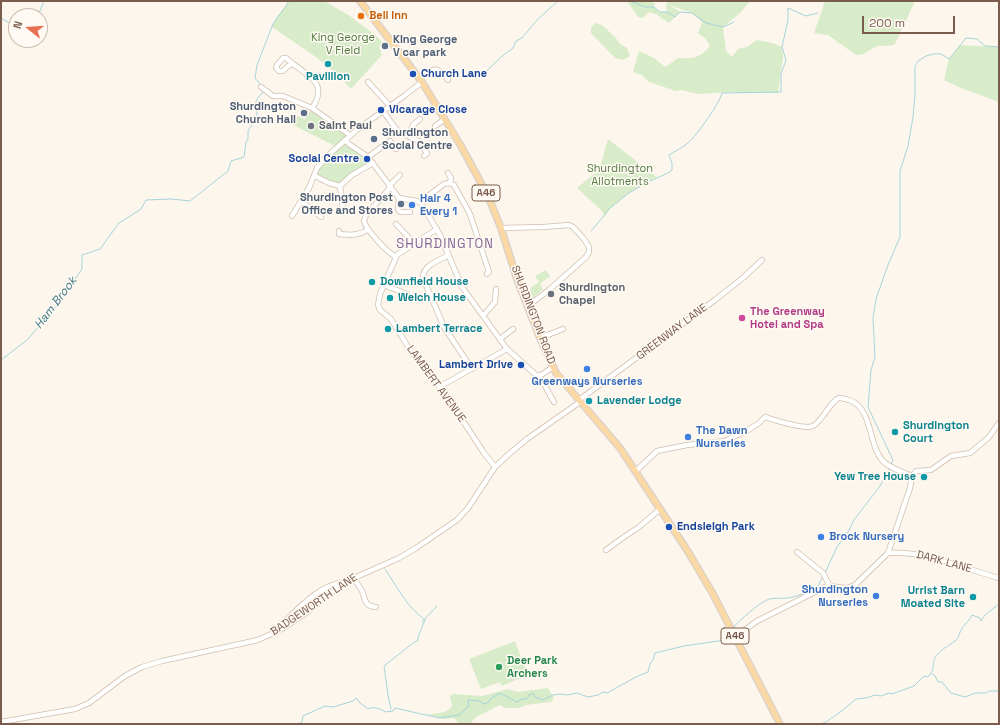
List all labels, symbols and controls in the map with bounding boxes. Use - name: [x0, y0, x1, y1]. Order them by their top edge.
- north arrow: [8, 8, 48, 48]
- scale bar: [864, 8, 957, 34]
- place label: Bell Inn: [369, 9, 408, 23]
- marker: Bell Inn: [356, 11, 366, 21]
- text: 200 m: [869, 15, 905, 31]
- text: N: [10, 19, 25, 30]
- park label: King George V Field: [311, 31, 375, 57]
- place label: King George V car park: [393, 33, 457, 59]
- marker: King George V car park: [380, 41, 390, 51]
- marker: Pavillion: [323, 59, 333, 69]
- place label: Church Lane: [421, 67, 487, 81]
- marker: Church Lane: [408, 69, 418, 79]
- place label: Pavillion: [306, 70, 350, 84]
- place label: Shurdington Church Hall: [230, 100, 296, 126]
- place label: Vicarage Close: [389, 103, 467, 117]
- marker: Vicarage Close: [376, 105, 386, 115]
- marker: Shurdington Church Hall: [299, 108, 309, 118]
- place label: Saint Paul: [319, 119, 372, 133]
- marker: Saint Paul: [306, 121, 316, 131]
- place label: Shurdington Social Centre: [382, 126, 452, 152]
- marker: Shurdington Social Centre: [369, 134, 379, 144]
- place label: Social Centre: [289, 152, 359, 166]
- marker: Social Centre: [362, 154, 372, 164]
- park label: Shurdington Allotments: [587, 162, 653, 188]
- road number: A46: [472, 185, 500, 201]
- place label: Shurdington Post Office and Stores: [300, 191, 393, 217]
- place label: Hair 4 Every 1: [420, 192, 457, 218]
- marker: Shurdington Post Office and Stores: [396, 199, 406, 209]
- marker: Hair 4 Every 1: [407, 200, 417, 210]
- district label: SHURDINGTON: [396, 236, 494, 252]
- street label: SHURDINGTON ROAD: [508, 264, 558, 366]
- water label: Ham Brook: [32, 274, 80, 332]
- place label: Downfield House: [380, 275, 469, 289]
- marker: Downfield House: [367, 277, 377, 287]
- place label: Shurdington Chapel: [559, 281, 625, 307]
- marker: Shurdington Chapel: [546, 289, 556, 299]
- place label: Welch House: [398, 291, 466, 305]
- marker: Welch House: [385, 293, 395, 303]
- street label: GREENWAY LANE: [634, 301, 710, 363]
- place label: The Greenway Hotel and Spa: [750, 305, 825, 331]
- marker: The Greenway Hotel and Spa: [737, 313, 747, 323]
- place label: Lambert Terrace: [396, 322, 483, 336]
- marker: Lambert Terrace: [383, 324, 393, 334]
- street label: LAMBERT AVENUE: [404, 343, 468, 425]
- place label: Lambert Drive: [439, 358, 513, 372]
- marker: Lambert Drive: [516, 360, 526, 370]
- marker: Greenways Nurseries: [582, 364, 592, 374]
- place label: Greenways Nurseries: [532, 375, 642, 389]
- place label: Lavender Lodge: [597, 394, 682, 408]
- marker: Lavender Lodge: [584, 396, 594, 406]
- place label: Shurdington Court: [903, 419, 969, 445]
- place label: The Dawn Nurseries: [696, 424, 747, 450]
- marker: Shurdington Court: [890, 427, 900, 437]
- marker: The Dawn Nurseries: [683, 432, 693, 442]
- place label: Yew Tree House: [834, 470, 916, 484]
- marker: Yew Tree House: [919, 472, 929, 482]
- place label: Endsleigh Park: [677, 520, 755, 534]
- marker: Endsleigh Park: [664, 522, 674, 532]
- place label: Brock Nursery: [829, 530, 904, 544]
- marker: Brock Nursery: [816, 532, 826, 542]
- street label: DARK LANE: [915, 548, 973, 576]
- street label: BADGEWORTH LANE: [268, 571, 360, 639]
- place label: Shurdington Nurseries: [802, 583, 868, 609]
- place label: Urrist Barn Moated Site: [901, 584, 965, 610]
- marker: Shurdington Nurseries: [871, 591, 881, 601]
- marker: Urrist Barn Moated Site: [968, 592, 978, 602]
- road number: A46: [721, 628, 749, 644]
- place label: Deer Park Archers: [507, 654, 558, 680]
- marker: Deer Park Archers: [494, 662, 504, 672]

